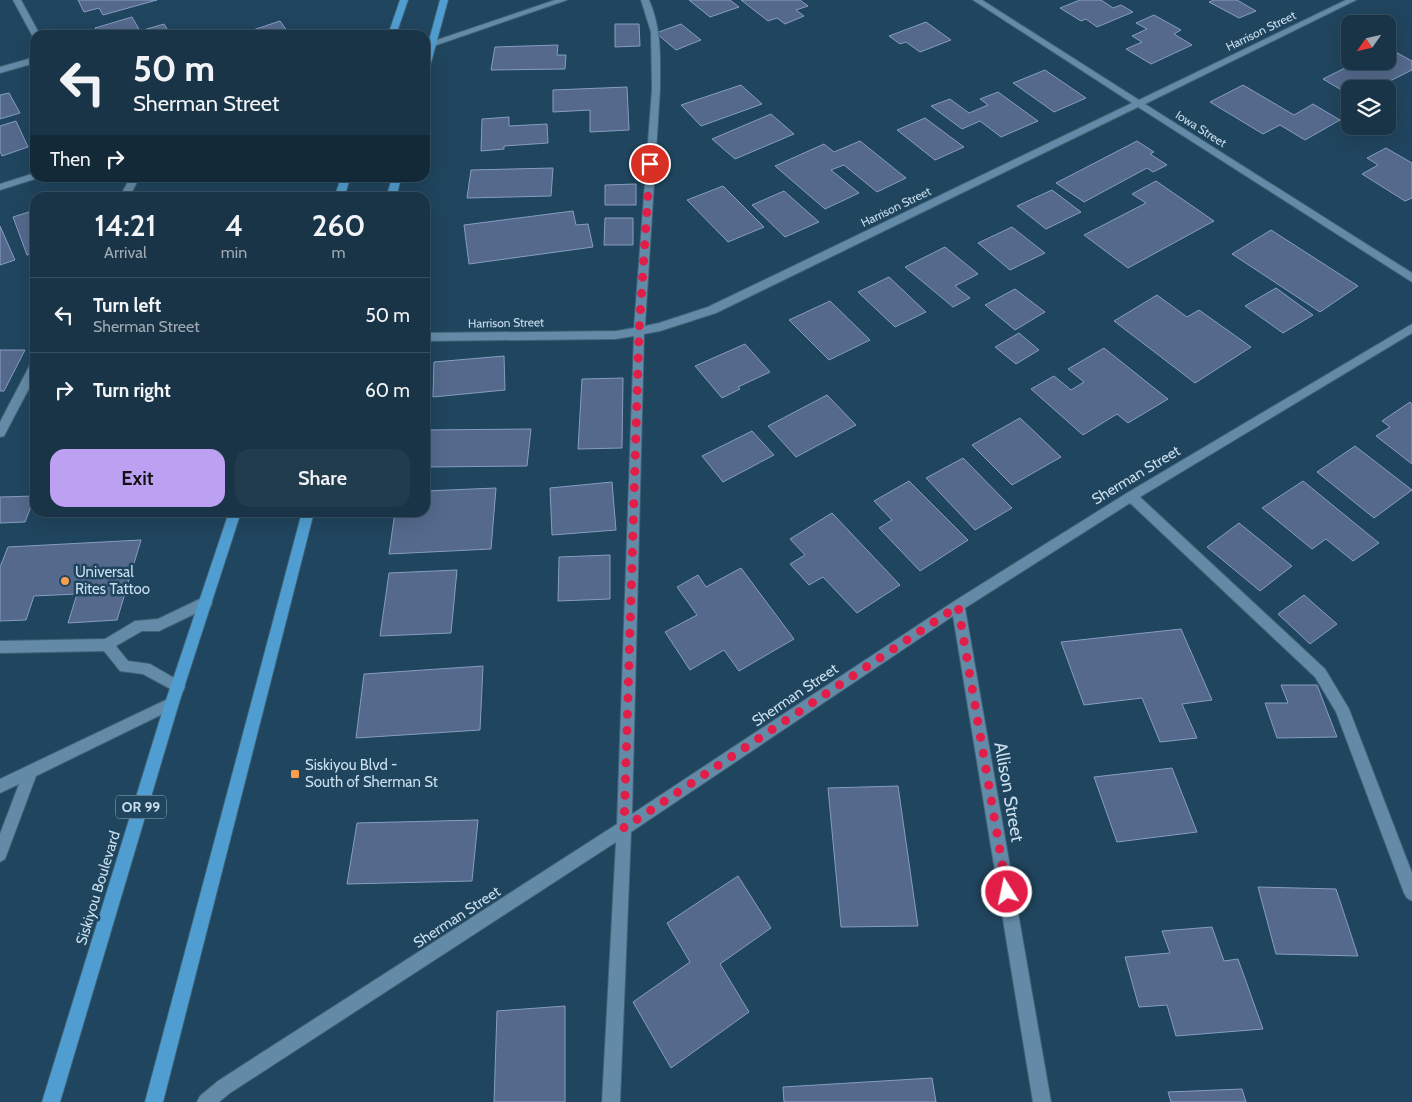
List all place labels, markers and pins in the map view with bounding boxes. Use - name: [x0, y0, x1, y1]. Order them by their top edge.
- pin: [629, 143, 671, 185]
- place label: Universal Rites Tattoo: [75, 563, 150, 598]
- marker: Universal Rites Tattoo: [59, 575, 71, 587]
- place label: Siskiyou Blvd - South of Sherman St: [305, 756, 438, 791]
- marker: Siskiyou Blvd - South of Sherman St: [289, 768, 301, 780]

